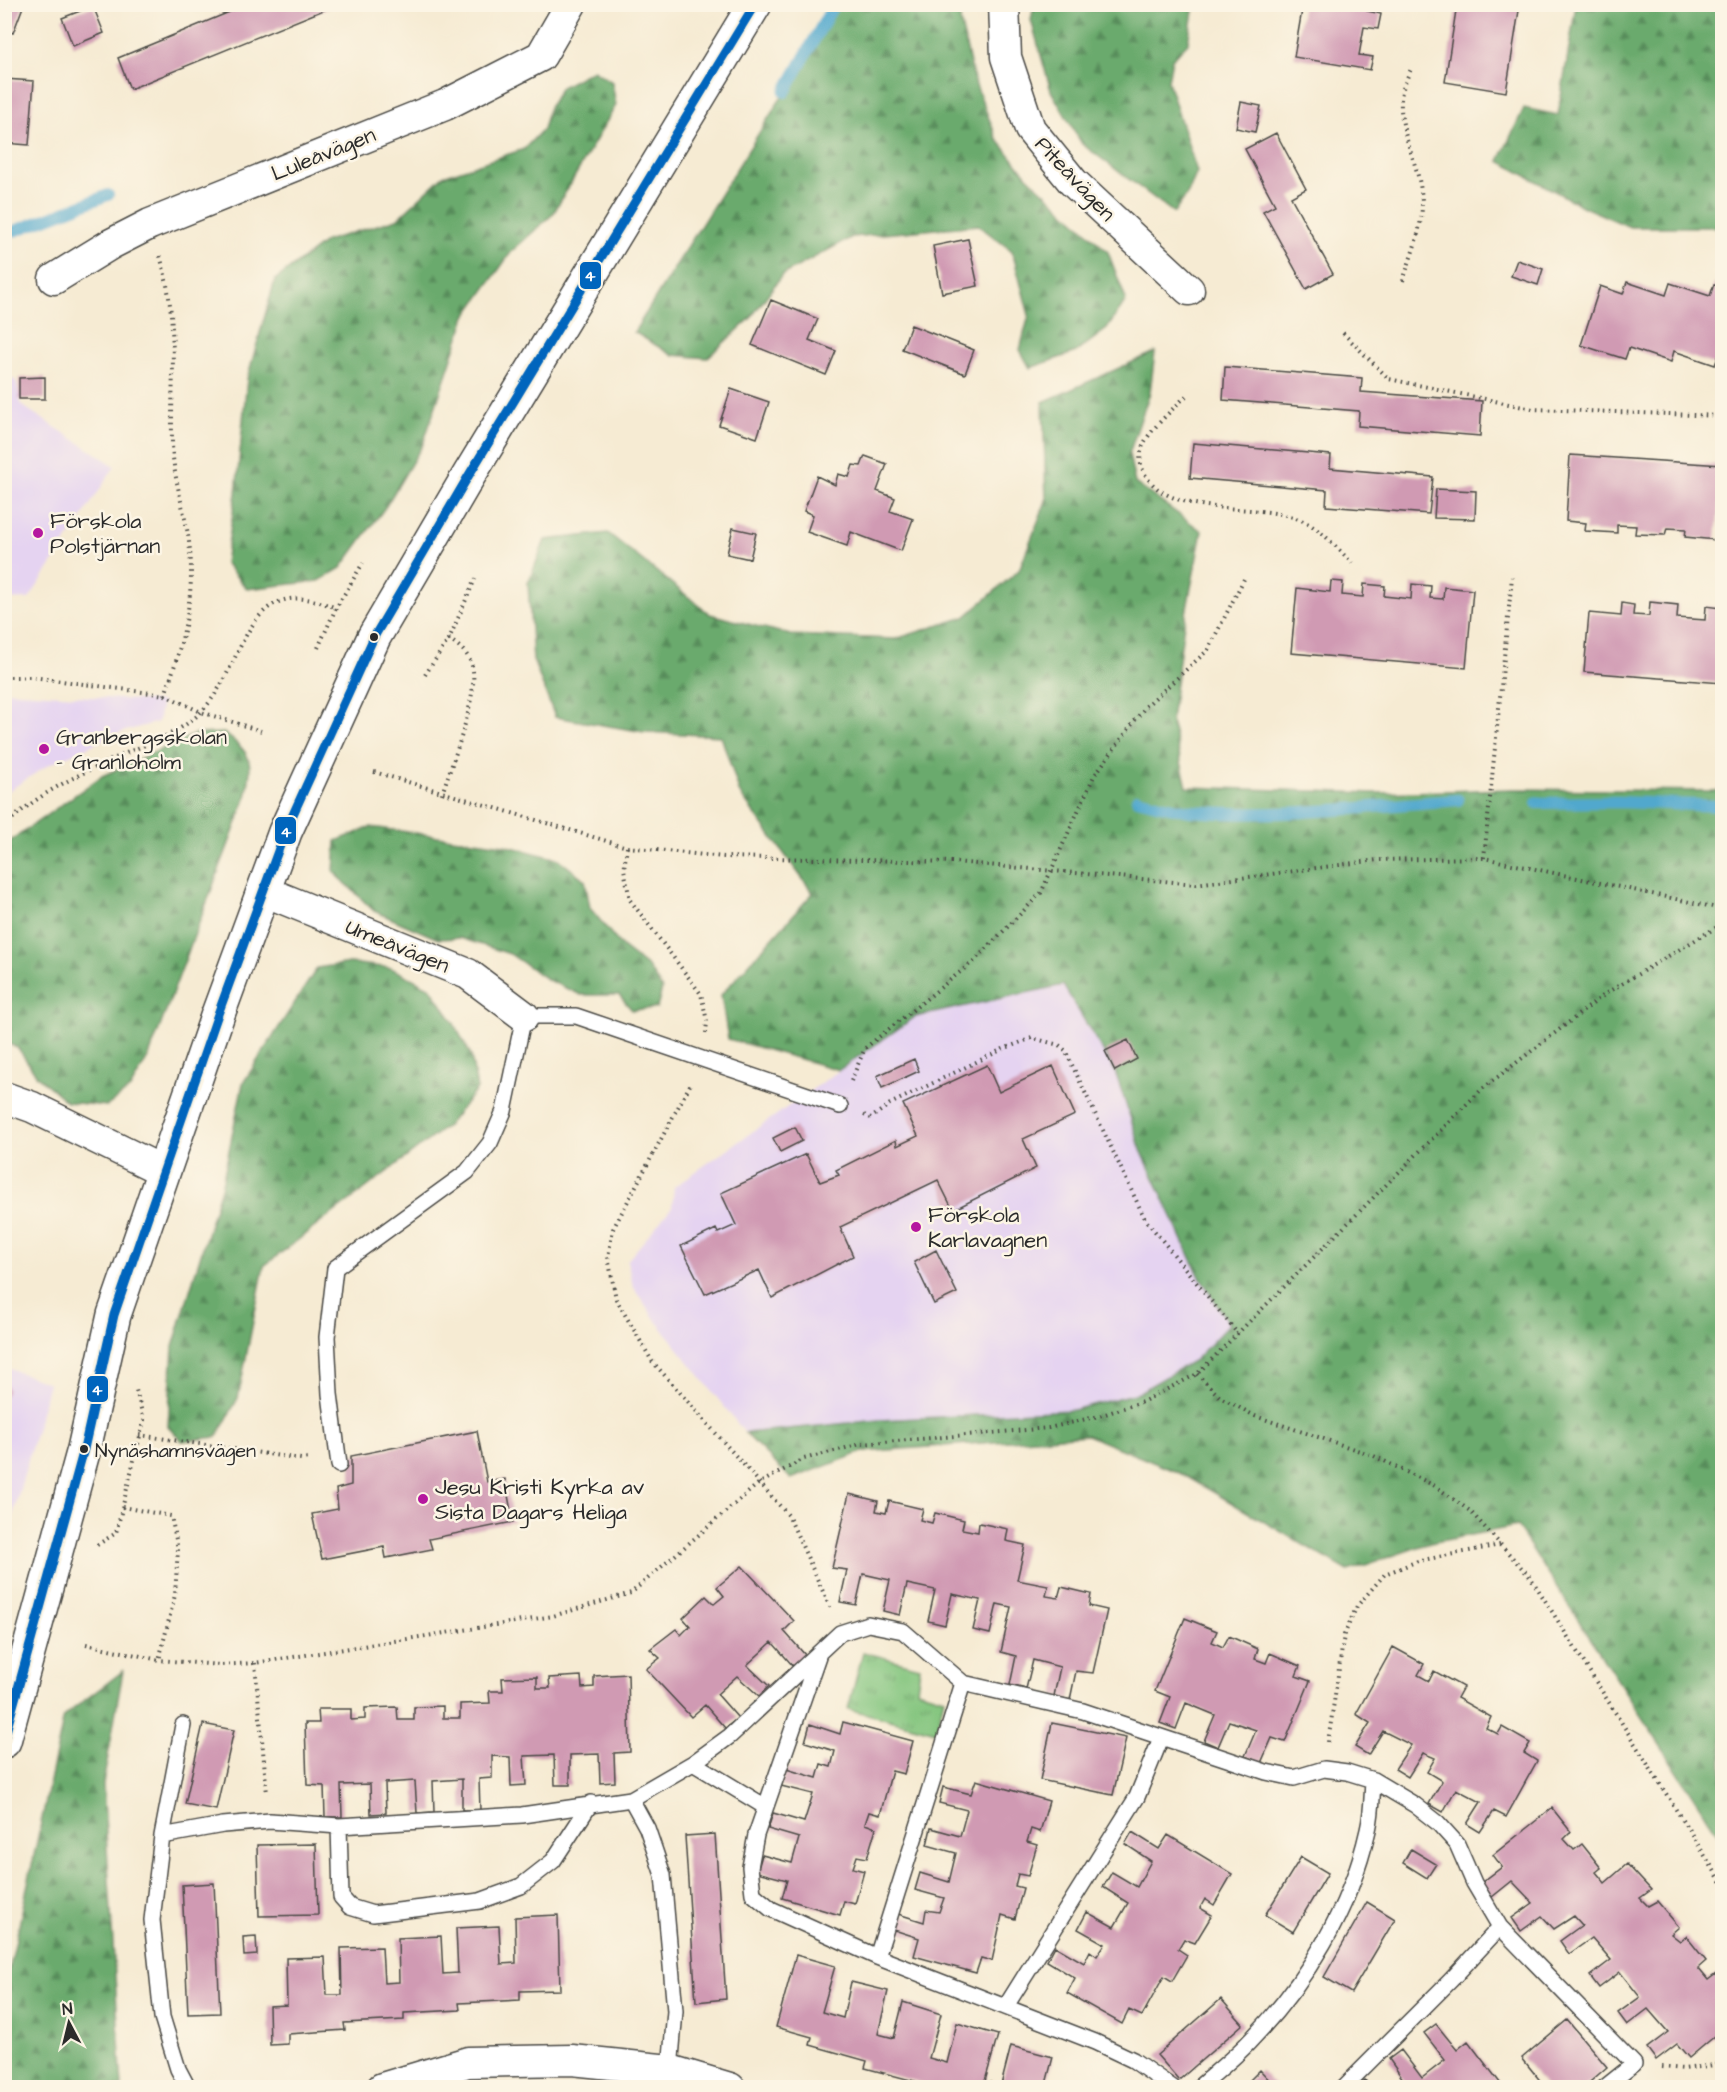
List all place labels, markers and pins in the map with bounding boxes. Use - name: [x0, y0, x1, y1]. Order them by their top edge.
- place label: Förskola Polstjärnan: [50, 506, 160, 562]
- marker: Förskola Polstjärnan: [31, 526, 45, 540]
- unlabelled marker: [368, 631, 380, 643]
- place label: Granbergsskolan – Granloholm: [56, 722, 227, 778]
- marker: Granbergsskolan – Granloholm: [37, 742, 51, 756]
- place label: Förskola Karlavagnen: [928, 1200, 1047, 1257]
- marker: Förskola Karlavagnen: [909, 1220, 923, 1234]
- place label: Nynäshamnsvägen: [95, 1437, 256, 1466]
- marker: Nynäshamnsvägen: [78, 1443, 90, 1455]
- place label: Jesu Kristi Kyrka av Sista Dagars Heliga: [435, 1472, 645, 1529]
- marker: Jesu Kristi Kyrka av Sista Dagars Heliga: [416, 1492, 430, 1506]

